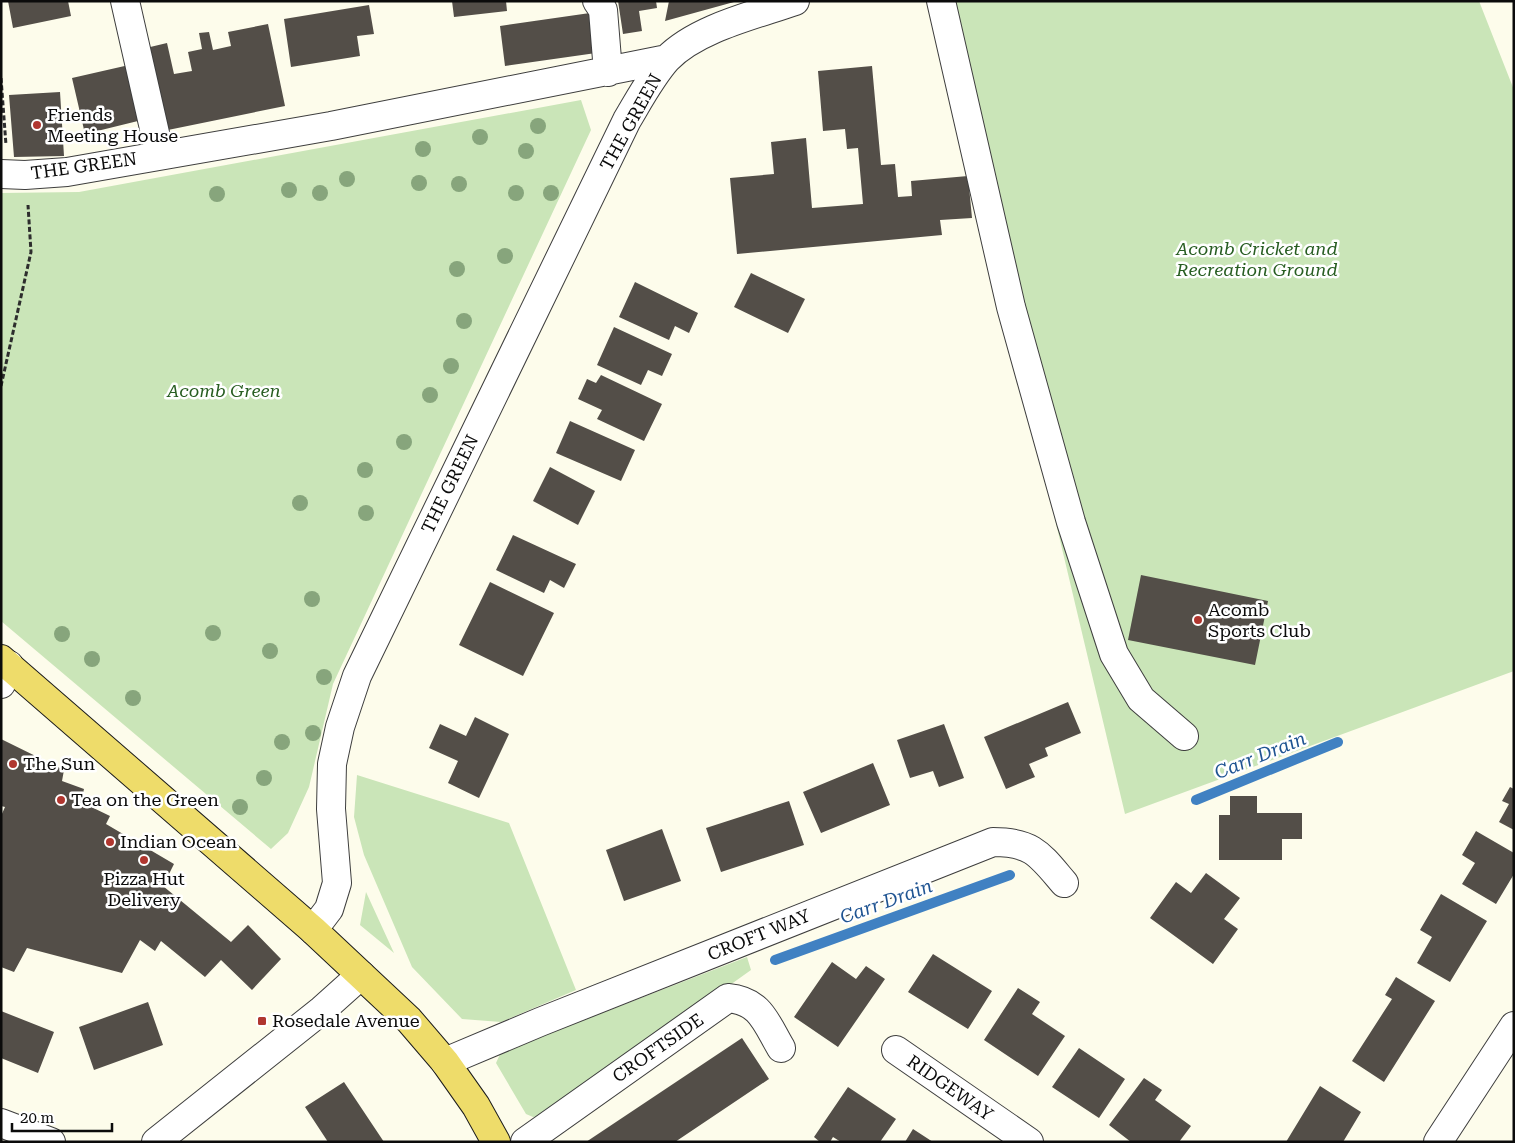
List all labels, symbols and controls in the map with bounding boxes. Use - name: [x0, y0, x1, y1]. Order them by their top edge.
- street label: THE GREEN: [595, 70, 666, 174]
- place label: Friends Meeting House: [47, 104, 178, 146]
- marker: Friends Meeting House: [31, 119, 43, 131]
- street label: THE GREEN: [29, 148, 138, 183]
- park label: Acomb Cricket and Recreation Ground: [1175, 238, 1338, 280]
- park label: Acomb Green: [166, 380, 281, 401]
- street label: THE GREEN: [417, 431, 482, 536]
- place label: Acomb Sports Club: [1208, 599, 1311, 641]
- marker: Acomb Sports Club: [1192, 614, 1204, 626]
- water label: Carr Drain: [1211, 727, 1310, 784]
- place label: The Sun: [23, 753, 96, 774]
- marker: The Sun: [7, 758, 19, 770]
- place label: Tea on the Green: [71, 789, 219, 810]
- marker: Tea on the Green: [55, 794, 67, 806]
- place label: Indian Ocean: [120, 831, 238, 852]
- marker: Indian Ocean: [104, 836, 116, 848]
- marker: Pizza Hut Delivery: [138, 854, 150, 866]
- place label: Pizza Hut Delivery: [103, 868, 185, 910]
- water label: Carr Drain: [837, 874, 936, 929]
- street label: CROFT WAY: [704, 904, 814, 965]
- street label: CROFTSIDE: [608, 1009, 707, 1087]
- place label: Rosedale Avenue: [272, 1010, 420, 1031]
- marker: Rosedale Avenue: [256, 1015, 268, 1027]
- street label: RIDGEWAY: [903, 1050, 998, 1125]
- scale bar: [12, 1100, 112, 1132]
- text: 20 m: [20, 1109, 55, 1127]

